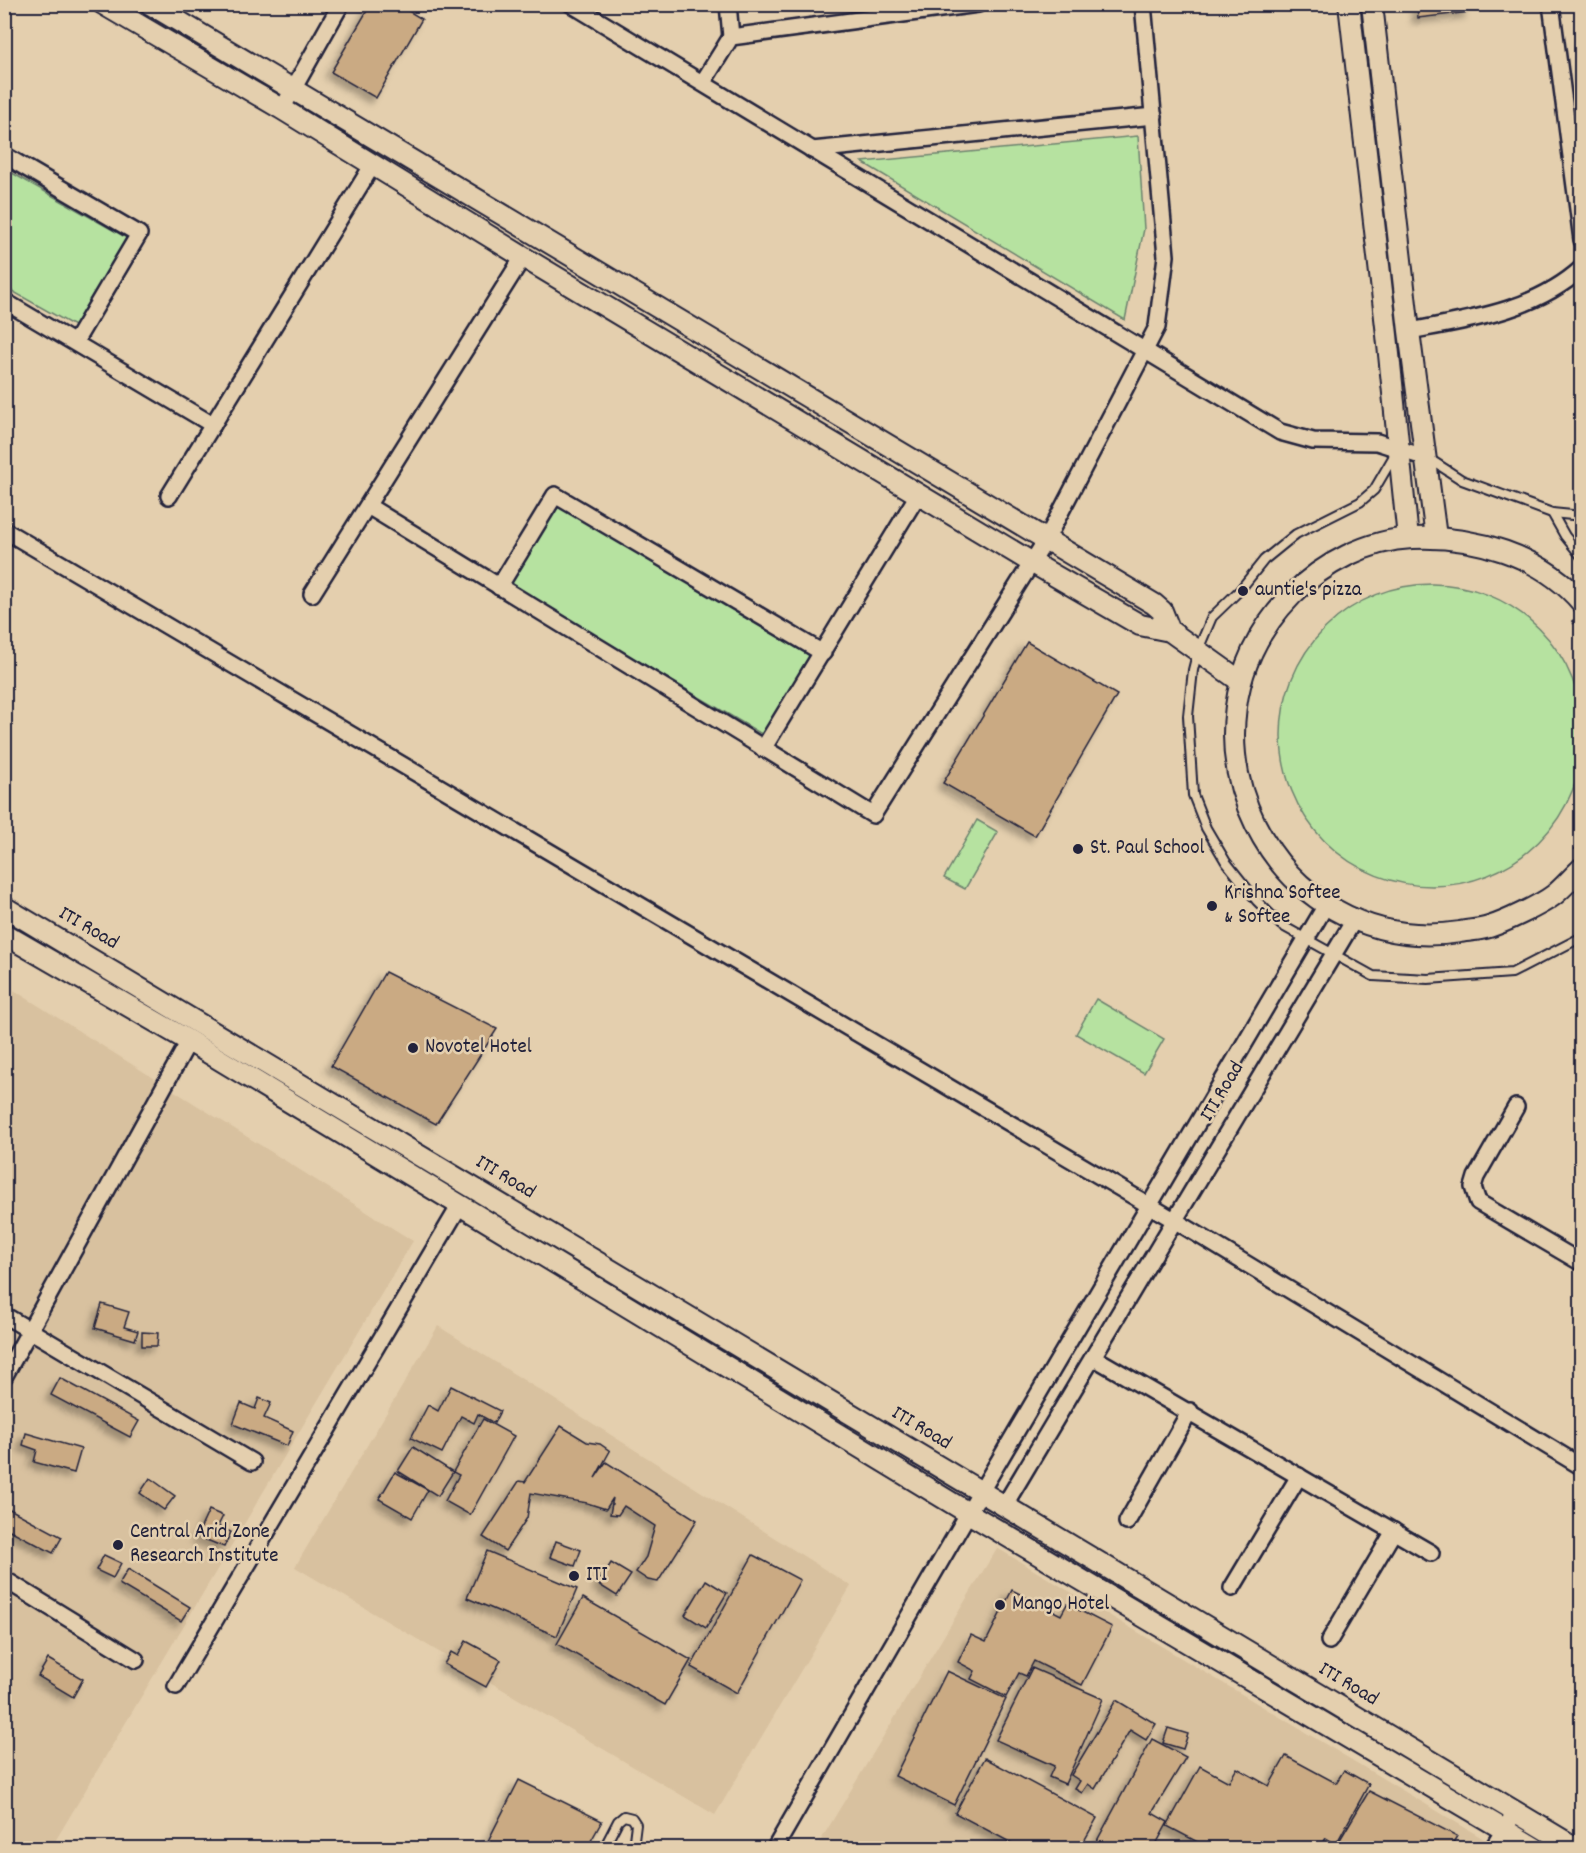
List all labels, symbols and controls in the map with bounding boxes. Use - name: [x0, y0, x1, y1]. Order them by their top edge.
- place label: auntie's pizza: [1255, 576, 1363, 606]
- marker: auntie's pizza: [1236, 584, 1250, 598]
- place label: St. Paul School: [1090, 834, 1205, 864]
- marker: St. Paul School: [1071, 842, 1085, 856]
- place label: Krishna Softee & Softee: [1224, 879, 1340, 933]
- marker: Krishna Softee & Softee: [1205, 899, 1219, 913]
- street label: ITI Road: [52, 900, 124, 958]
- place label: Novotel Hotel: [425, 1033, 532, 1063]
- marker: Novotel Hotel: [406, 1041, 420, 1055]
- street label: ITI Road: [1193, 1056, 1253, 1128]
- street label: ITI Road: [469, 1148, 541, 1208]
- street label: ITI Road: [885, 1399, 957, 1459]
- place label: Central Arid Zone Research Institute: [130, 1518, 279, 1572]
- marker: Central Arid Zone Research Institute: [111, 1538, 125, 1552]
- place label: ITI: [586, 1561, 608, 1591]
- marker: ITI: [567, 1569, 581, 1583]
- place label: Mango Hotel: [1012, 1590, 1109, 1620]
- marker: Mango Hotel: [993, 1598, 1007, 1612]
- street label: ITI Road: [1312, 1655, 1384, 1715]

